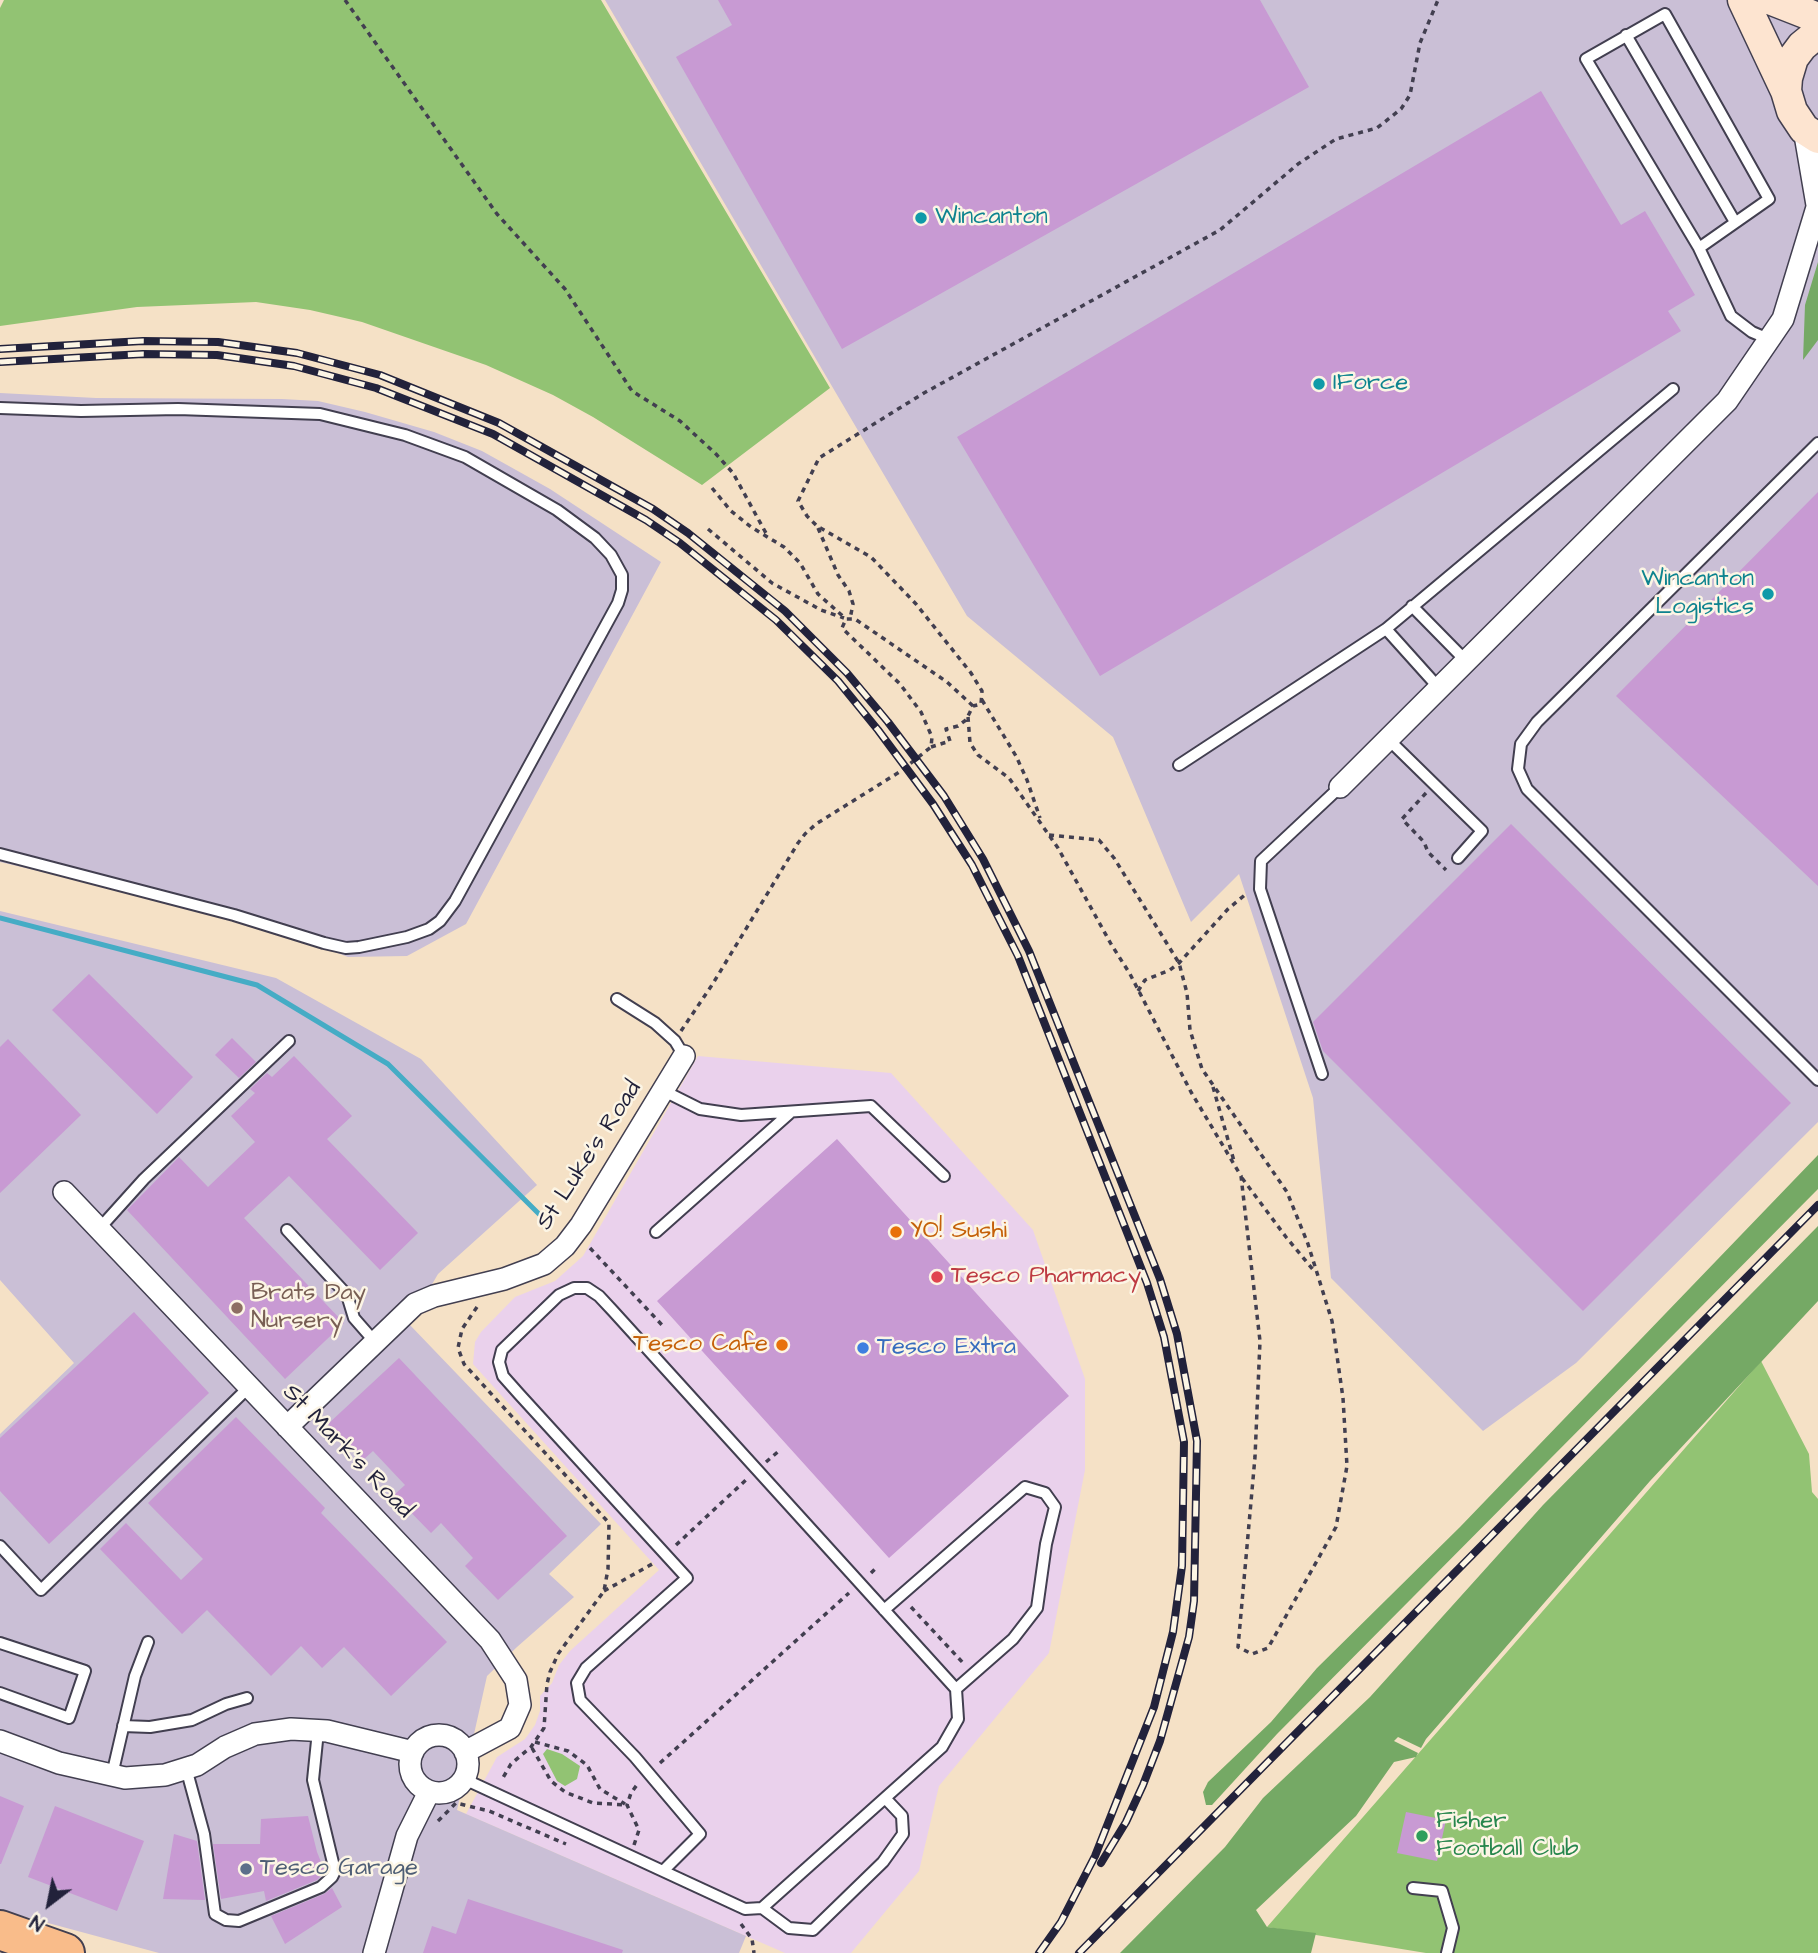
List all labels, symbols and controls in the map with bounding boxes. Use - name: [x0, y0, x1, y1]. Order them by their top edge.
- place label: Wincanton: [935, 204, 1048, 232]
- marker: Wincanton: [913, 210, 929, 226]
- place label: IForce: [1333, 370, 1408, 398]
- marker: IForce: [1311, 376, 1327, 392]
- place label: Wincanton Logistics: [1641, 566, 1754, 622]
- marker: Wincanton Logistics: [1760, 586, 1776, 602]
- street label: St Luke's Road: [531, 1076, 649, 1236]
- place label: YO! Sushi: [910, 1218, 1007, 1246]
- marker: YO! Sushi: [888, 1224, 904, 1240]
- place label: Tesco Pharmacy: [951, 1263, 1141, 1291]
- marker: Tesco Pharmacy: [929, 1269, 945, 1285]
- place label: Brats Day Nursery: [251, 1280, 366, 1336]
- marker: Brats Day Nursery: [229, 1300, 245, 1316]
- place label: Tesco Cafe: [633, 1331, 768, 1359]
- place label: Tesco Extra: [877, 1334, 1016, 1362]
- marker: Tesco Cafe: [774, 1337, 790, 1353]
- marker: Tesco Extra: [855, 1340, 871, 1356]
- street label: St Mark's Road: [276, 1379, 418, 1525]
- place label: Fisher Football Club: [1436, 1808, 1579, 1864]
- marker: Fisher Football Club: [1414, 1828, 1430, 1844]
- place label: Tesco Garage: [260, 1855, 418, 1883]
- marker: Tesco Garage: [238, 1861, 254, 1877]
- north arrow: [14, 1869, 84, 1939]
- text: N: [25, 1908, 50, 1937]

